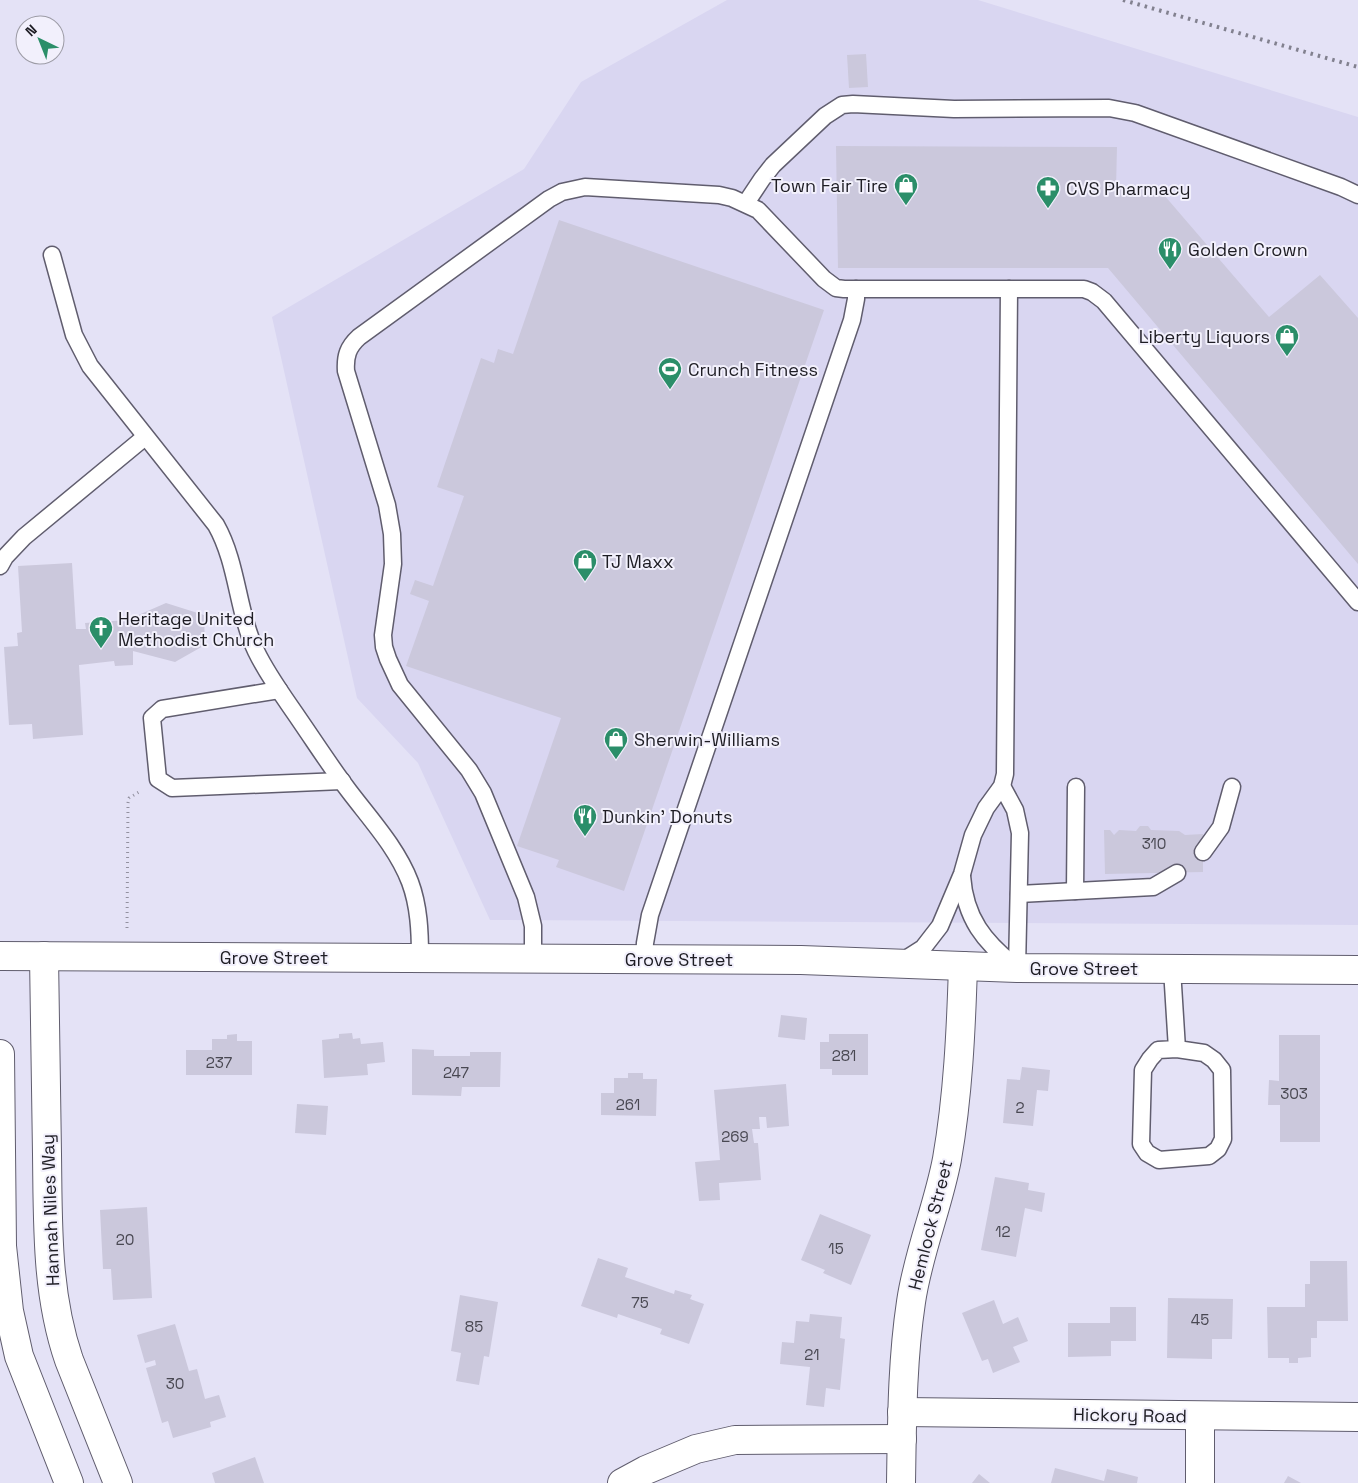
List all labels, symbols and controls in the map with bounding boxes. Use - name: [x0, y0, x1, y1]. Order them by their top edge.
- north arrow: [15, 15, 65, 65]
- text: N: [22, 21, 41, 40]
- shop icon: Town Fair Tire: [893, 172, 919, 206]
- place label: Town Fair Tire: [771, 174, 888, 197]
- pharmacy icon: CVS Pharmacy: [1035, 175, 1061, 209]
- place label: CVS Pharmacy: [1066, 177, 1190, 200]
- restaurant icon: Golden Crown: [1157, 236, 1183, 270]
- place label: Golden Crown: [1188, 238, 1308, 261]
- shop icon: Liberty Liquors: [1274, 323, 1300, 357]
- place label: Liberty Liquors: [1139, 325, 1270, 348]
- sports icon: Crunch Fitness: [657, 356, 683, 390]
- place label: Crunch Fitness: [688, 358, 818, 381]
- shop icon: TJ Maxx: [572, 548, 598, 582]
- place label: TJ Maxx: [602, 550, 674, 573]
- place label: Heritage United Methodist Church: [118, 607, 274, 651]
- church icon: Heritage United Methodist Church: [88, 615, 114, 649]
- shop icon: Sherwin-Williams: [603, 726, 629, 760]
- place label: Sherwin-Williams: [634, 728, 780, 751]
- restaurant icon: Dunkin' Donuts: [572, 803, 598, 837]
- place label: Dunkin' Donuts: [602, 805, 732, 828]
- house number: 310: [1142, 834, 1166, 853]
- street label: Grove Street: [220, 946, 328, 969]
- street label: Grove Street: [625, 948, 733, 971]
- street label: Grove Street: [1030, 957, 1138, 980]
- house number: 281: [832, 1046, 856, 1065]
- house number: 237: [206, 1053, 232, 1072]
- house number: 247: [443, 1063, 469, 1082]
- house number: 303: [1280, 1084, 1308, 1103]
- house number: 261: [616, 1095, 640, 1114]
- house number: 2: [1015, 1098, 1025, 1117]
- house number: 269: [721, 1127, 749, 1146]
- street label: Hannah Niles Way: [36, 1133, 64, 1287]
- street label: Hemlock Street: [903, 1157, 957, 1293]
- house number: 12: [995, 1222, 1011, 1241]
- house number: 20: [116, 1230, 134, 1249]
- house number: 15: [828, 1239, 844, 1258]
- house number: 75: [631, 1293, 649, 1312]
- house number: 45: [1191, 1310, 1209, 1329]
- house number: 85: [465, 1317, 483, 1336]
- house number: 21: [804, 1345, 820, 1364]
- house number: 30: [166, 1374, 184, 1393]
- street label: Hickory Road: [1073, 1403, 1187, 1427]

